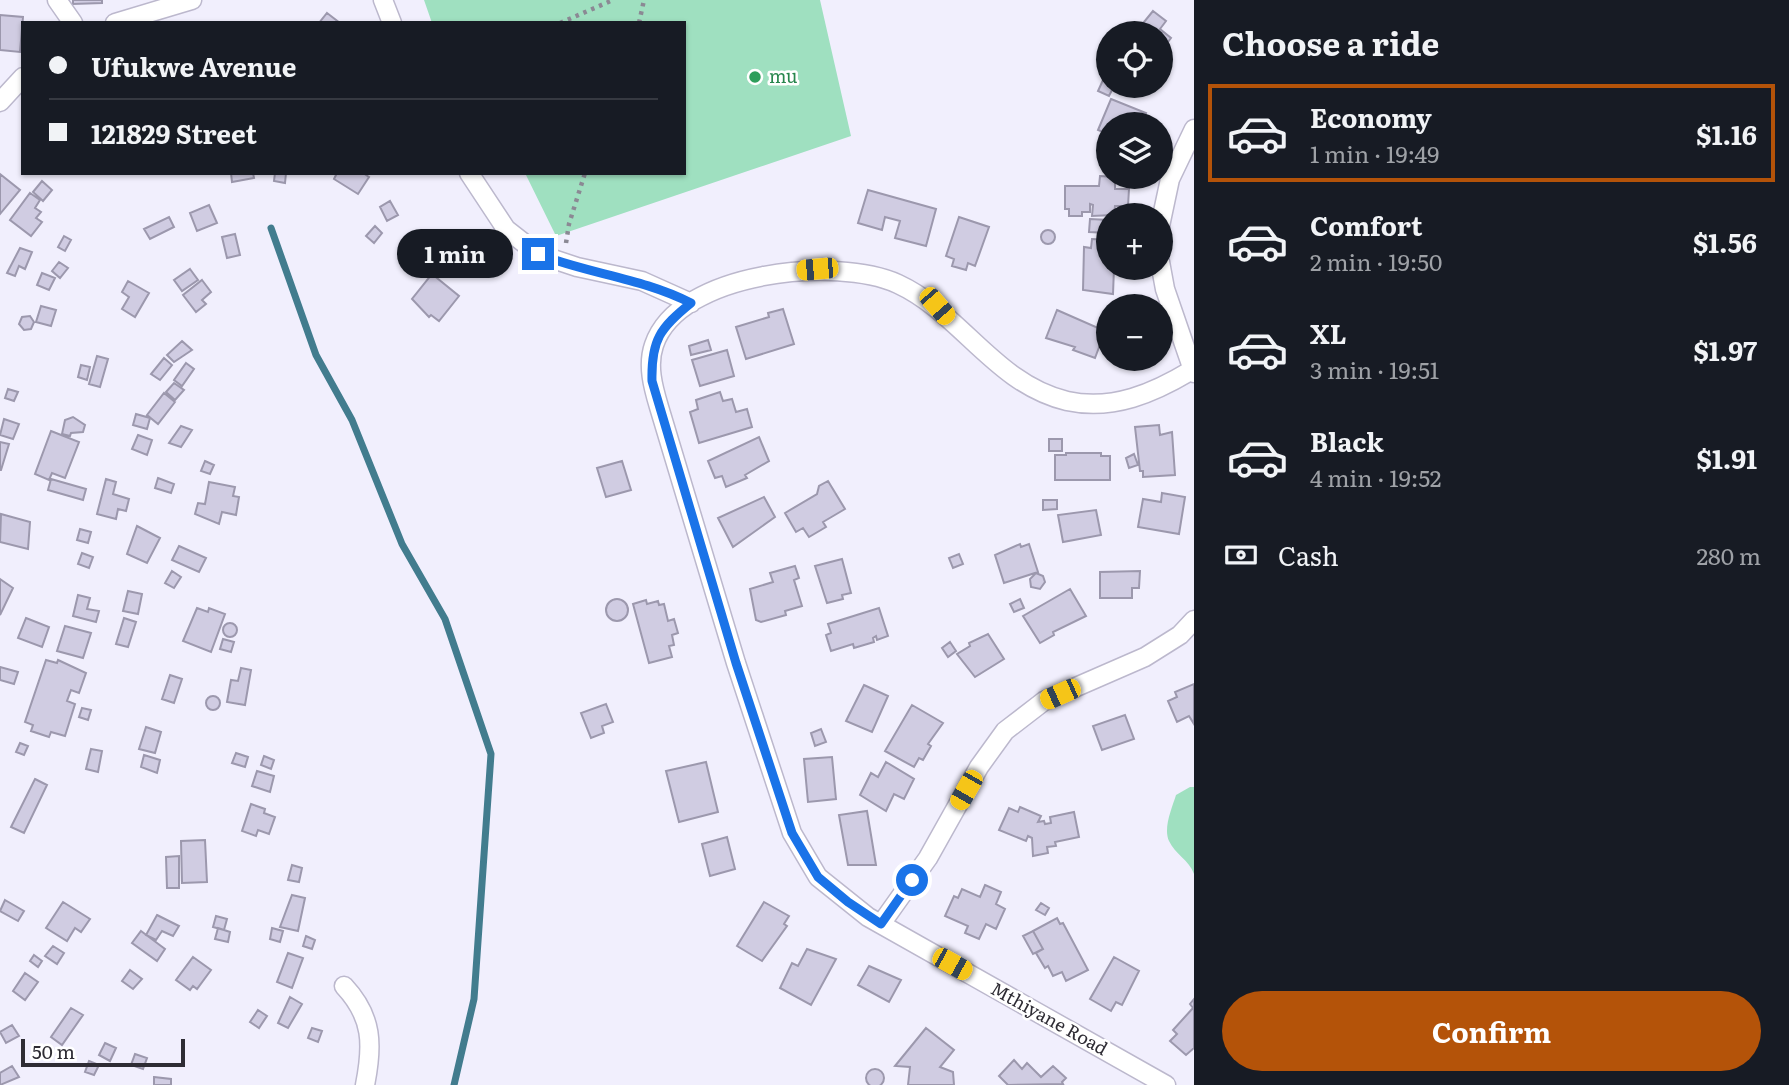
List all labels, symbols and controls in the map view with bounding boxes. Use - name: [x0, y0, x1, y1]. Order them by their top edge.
- text: Choose a ride: [1222, 18, 1439, 66]
- map controls: [1096, 21, 1173, 371]
- button: locate: [1096, 21, 1173, 98]
- text: Ufukwe Avenue: [91, 46, 296, 85]
- place label: mu: [769, 62, 797, 89]
- marker: mu: [747, 69, 763, 85]
- text: Economy: [1310, 97, 1432, 136]
- icon: car: [1226, 102, 1289, 165]
- button: layers: [1096, 112, 1173, 189]
- text: 121829 Street: [91, 113, 257, 152]
- text: $1.16: [1696, 114, 1757, 153]
- text: 1 min · 19:49: [1310, 136, 1439, 170]
- button: +: [1096, 203, 1173, 280]
- text: Comfort: [1310, 205, 1422, 244]
- icon: car: [1226, 210, 1289, 273]
- text: $1.56: [1693, 222, 1757, 261]
- callout: 1 min: [398, 230, 514, 278]
- text: 1 min: [424, 236, 486, 270]
- route end: [522, 238, 554, 270]
- text: 2 min · 19:50: [1310, 244, 1442, 278]
- car: [796, 257, 839, 281]
- car: [916, 283, 959, 329]
- button: −: [1096, 294, 1173, 371]
- text: XL: [1310, 313, 1347, 352]
- icon: car: [1226, 318, 1289, 381]
- text: $1.97: [1693, 330, 1757, 369]
- text: 3 min · 19:51: [1310, 352, 1439, 386]
- text: Black: [1310, 421, 1384, 460]
- icon: car: [1226, 426, 1289, 489]
- text: $1.91: [1696, 438, 1757, 477]
- text: 4 min · 19:52: [1310, 460, 1442, 494]
- text: Cash: [1278, 535, 1339, 574]
- icon: cash: [1222, 536, 1260, 574]
- text: 280 m: [1696, 538, 1761, 572]
- car: [1037, 676, 1084, 712]
- car: [947, 767, 986, 813]
- route start: [896, 864, 928, 896]
- car: [929, 945, 976, 983]
- street label: Mthiyane Road: [986, 974, 1113, 1061]
- button: Confirm: [1222, 991, 1761, 1071]
- scale bar: [21, 1036, 186, 1068]
- text: 50 m: [32, 1037, 75, 1065]

